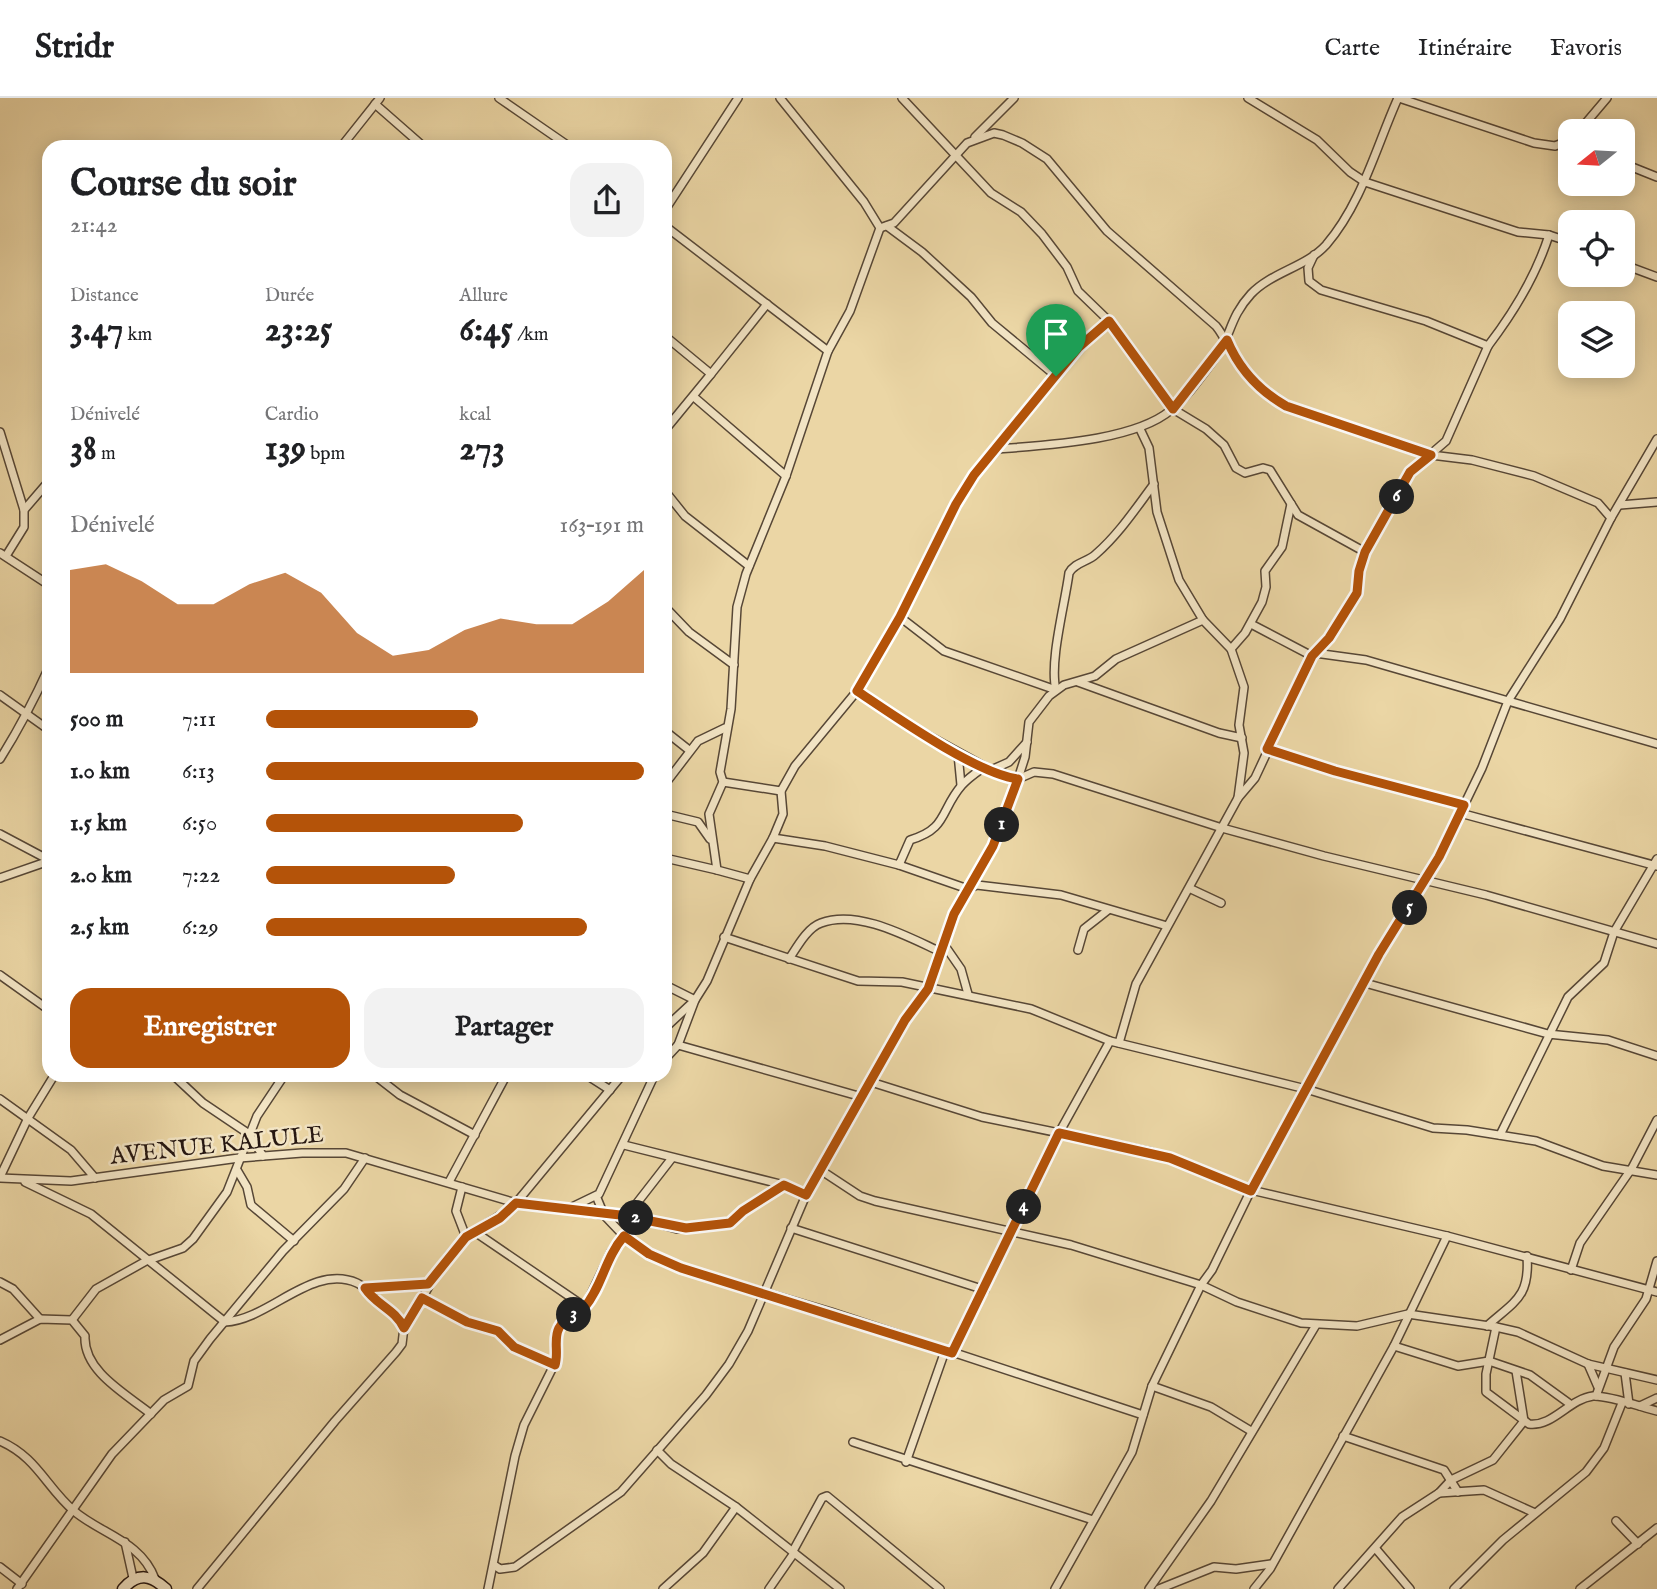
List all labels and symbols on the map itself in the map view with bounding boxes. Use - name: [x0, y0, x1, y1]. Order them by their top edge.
- north arrow: [1558, 119, 1634, 196]
- pin: [1026, 304, 1086, 376]
- pin: 6: [1380, 480, 1414, 514]
- pin: 1: [984, 808, 1020, 842]
- pin: 5: [1392, 890, 1428, 926]
- street label: AVENUE KALULE: [108, 1119, 325, 1173]
- pin: 4: [1006, 1190, 1042, 1224]
- pin: 2: [618, 1200, 654, 1236]
- pin: 3: [556, 1298, 592, 1332]

